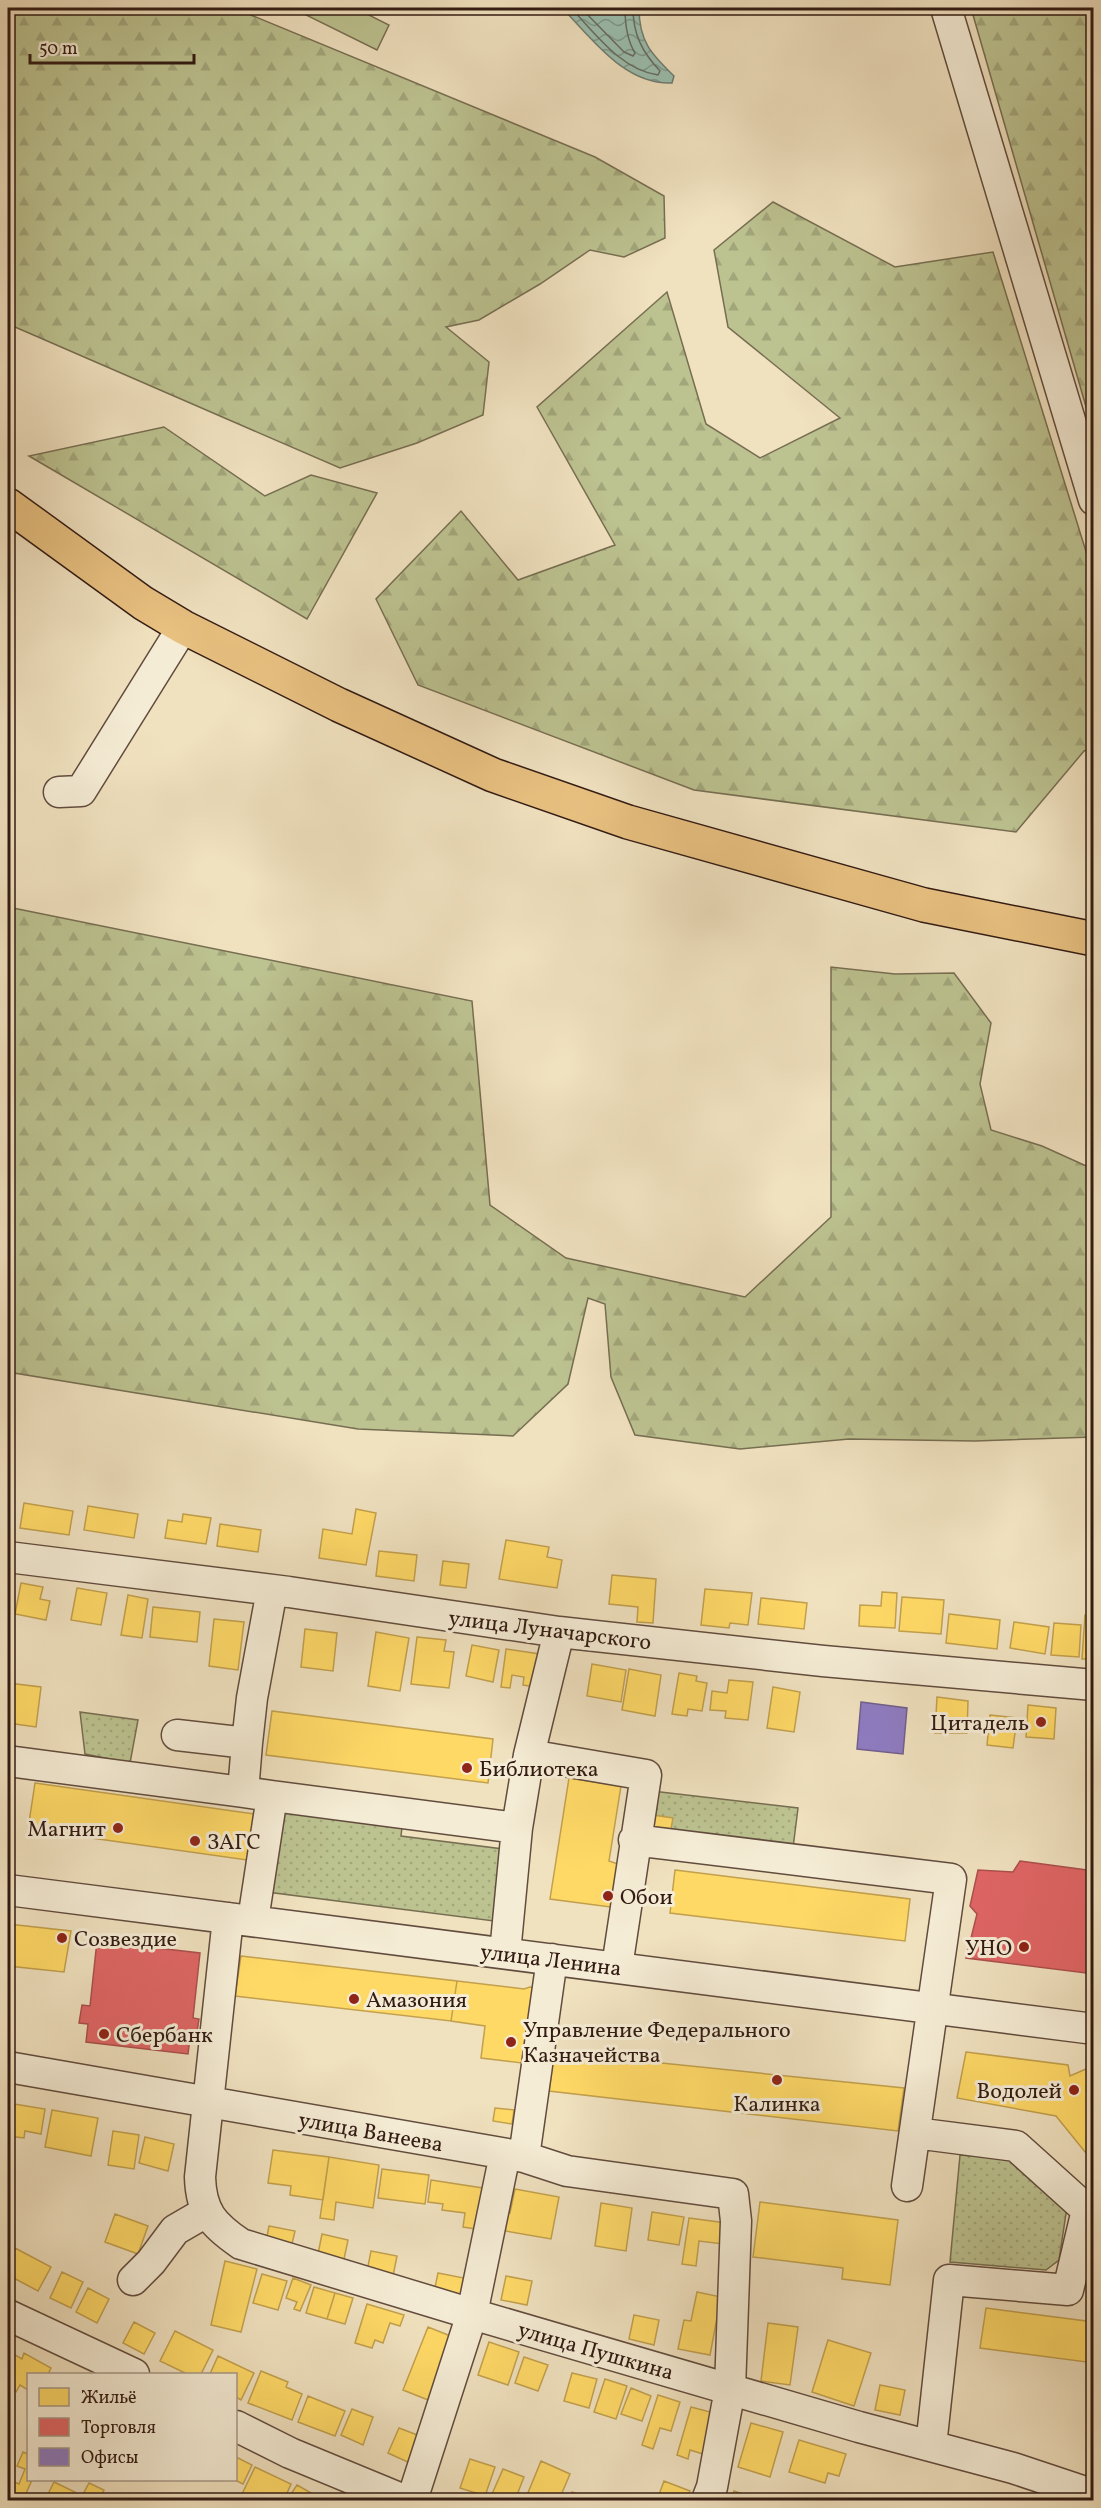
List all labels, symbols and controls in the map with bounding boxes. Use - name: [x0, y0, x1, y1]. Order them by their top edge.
- scale bar: [30, 27, 194, 65]
- text: 50 m: [39, 37, 78, 62]
- street label: улица Луначарского: [447, 1604, 653, 1659]
- place label: Цитадель: [930, 1709, 1029, 1740]
- marker: Цитадель: [1034, 1715, 1048, 1729]
- place label: Библиотека: [479, 1755, 599, 1786]
- marker: Библиотека: [460, 1761, 474, 1775]
- place label: Магнит: [27, 1815, 106, 1846]
- marker: Магнит: [111, 1821, 125, 1835]
- place label: ЗАГС: [207, 1828, 261, 1859]
- marker: ЗАГС: [188, 1834, 202, 1848]
- place label: Обои: [620, 1883, 673, 1914]
- marker: Обои: [601, 1889, 615, 1903]
- place label: Созвездие: [74, 1925, 177, 1956]
- marker: Созвездие: [55, 1931, 69, 1945]
- place label: УНО: [965, 1934, 1012, 1965]
- street label: улица Ленина: [478, 1937, 623, 1986]
- marker: УНО: [1017, 1940, 1031, 1954]
- place label: Амазония: [366, 1986, 467, 2017]
- marker: Амазония: [347, 1992, 361, 2006]
- place label: Управление Федерального Казначейства: [523, 2016, 791, 2072]
- place label: Сбербанк: [116, 2021, 213, 2052]
- marker: Сбербанк: [97, 2027, 111, 2041]
- marker: Управление Федерального Казначейства: [504, 2035, 518, 2049]
- marker: Калинка: [770, 2073, 784, 2087]
- place label: Водолей: [977, 2077, 1062, 2108]
- marker: Водолей: [1067, 2083, 1081, 2097]
- place label: Калинка: [733, 2090, 821, 2121]
- street label: улица Ванеева: [296, 2105, 446, 2161]
- street label: улица Пушкина: [514, 2315, 677, 2389]
- legend: [27, 2373, 237, 2481]
- text: Жильё: [81, 2386, 137, 2411]
- text: Торговля: [81, 2416, 156, 2441]
- text: Офисы: [81, 2446, 139, 2471]

